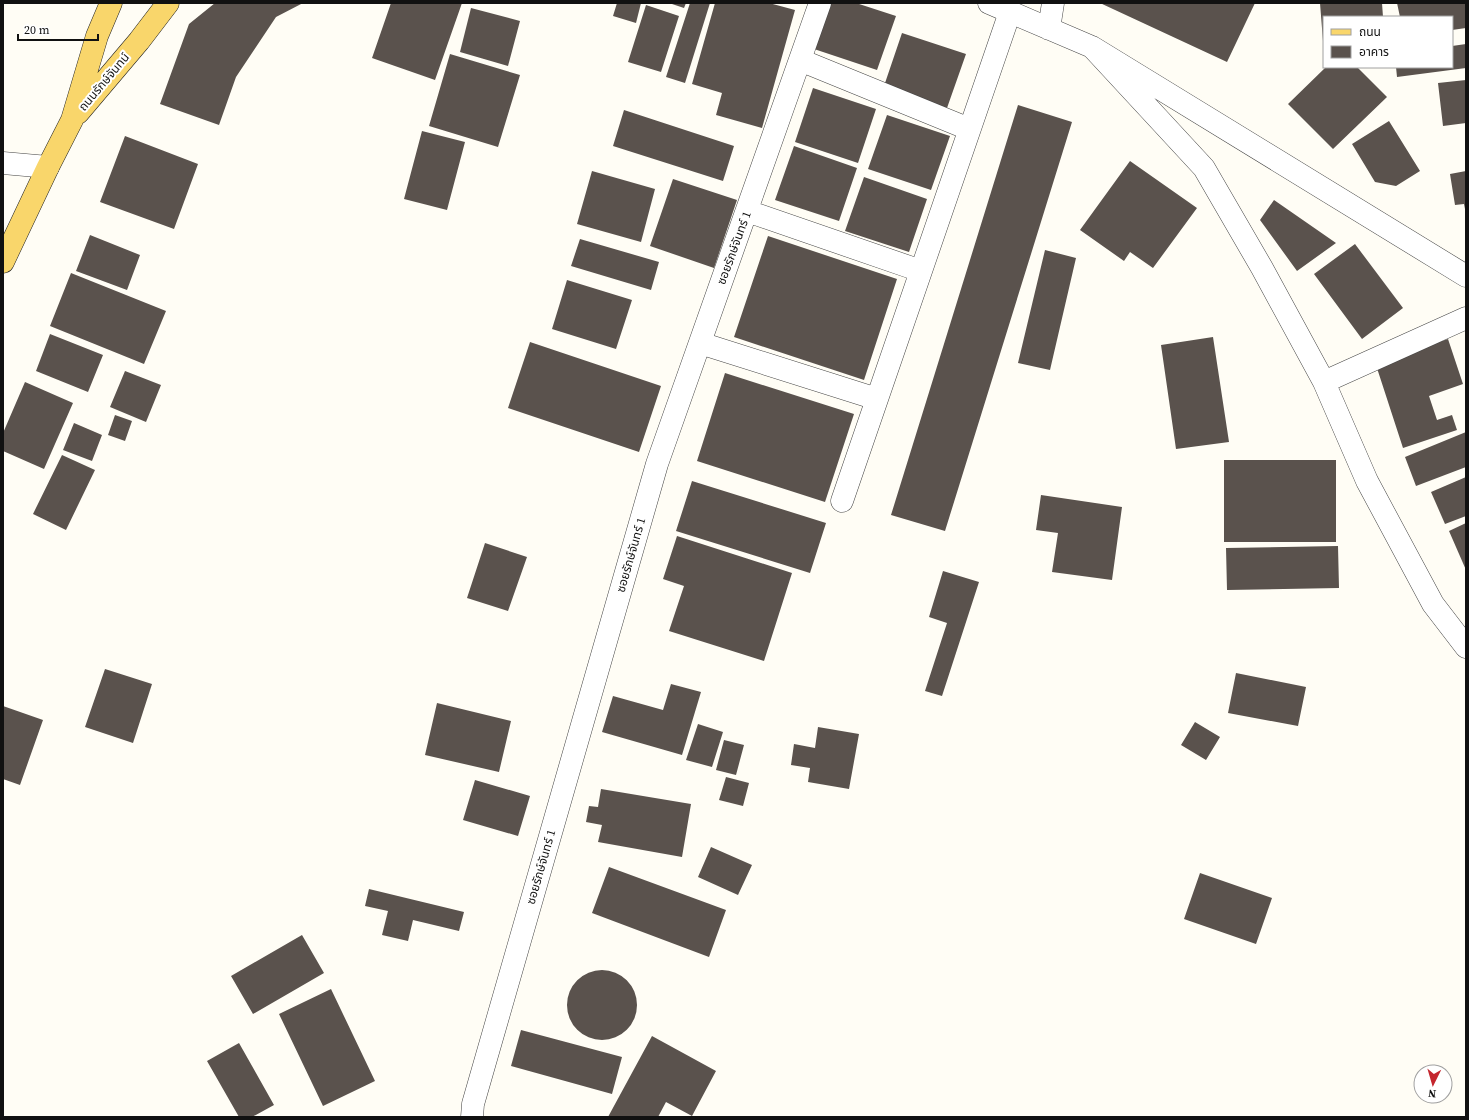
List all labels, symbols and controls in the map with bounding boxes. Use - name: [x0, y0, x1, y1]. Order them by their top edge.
- scale bar: [18, 16, 98, 42]
- legend: [1323, 16, 1453, 68]
- text: 20 m: [24, 22, 50, 38]
- text: ถนน: [1359, 24, 1381, 40]
- text: อาคาร: [1359, 44, 1389, 60]
- street label: ถนนรักษ์จันทน์: [75, 50, 133, 114]
- street label: ซอยรักษ์จันทร์ 1: [713, 209, 755, 287]
- street label: ซอยรักษ์จันทร์ 1: [613, 516, 649, 594]
- street label: ซอยรักษ์จันทร์ 1: [523, 828, 559, 906]
- north arrow: [1413, 1064, 1453, 1104]
- text: N: [1428, 1086, 1437, 1101]

